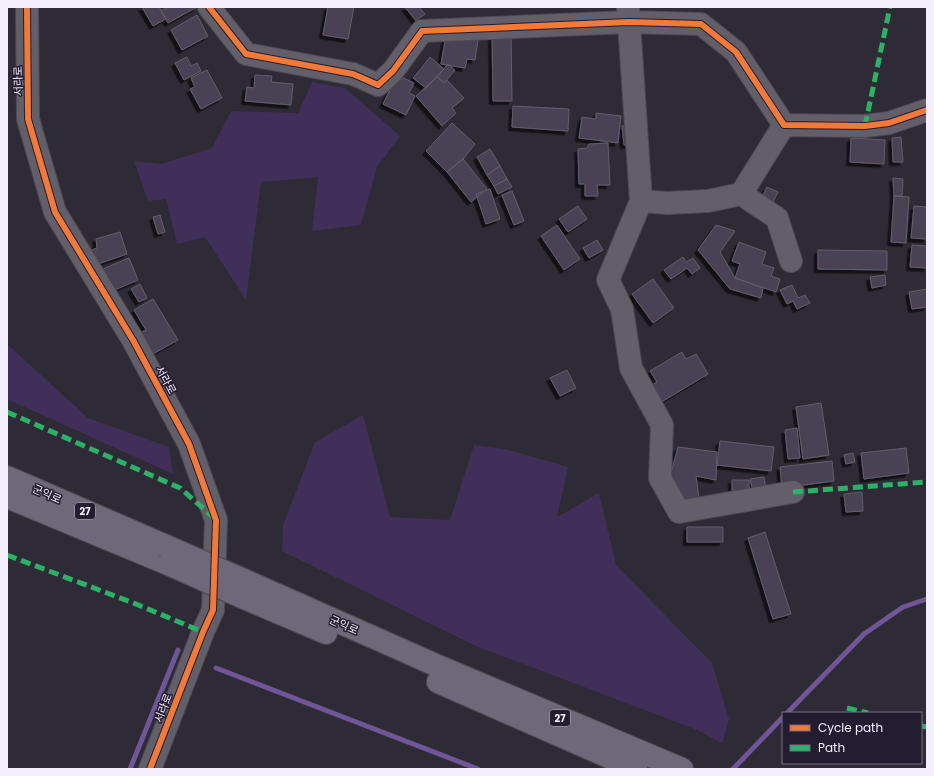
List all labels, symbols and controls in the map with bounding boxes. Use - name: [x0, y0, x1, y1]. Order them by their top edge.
- street label: 서라로: [10, 66, 26, 96]
- street label: 서라로: [152, 363, 180, 397]
- street label: 군익로: [30, 481, 64, 507]
- road number: 27: [75, 503, 95, 519]
- street label: 군익로: [327, 612, 361, 638]
- street label: 서라로: [150, 691, 176, 725]
- road number: 27: [550, 710, 570, 726]
- legend: [782, 712, 922, 764]
- text: Cycle path: [818, 719, 883, 736]
- text: Path: [818, 739, 845, 756]

